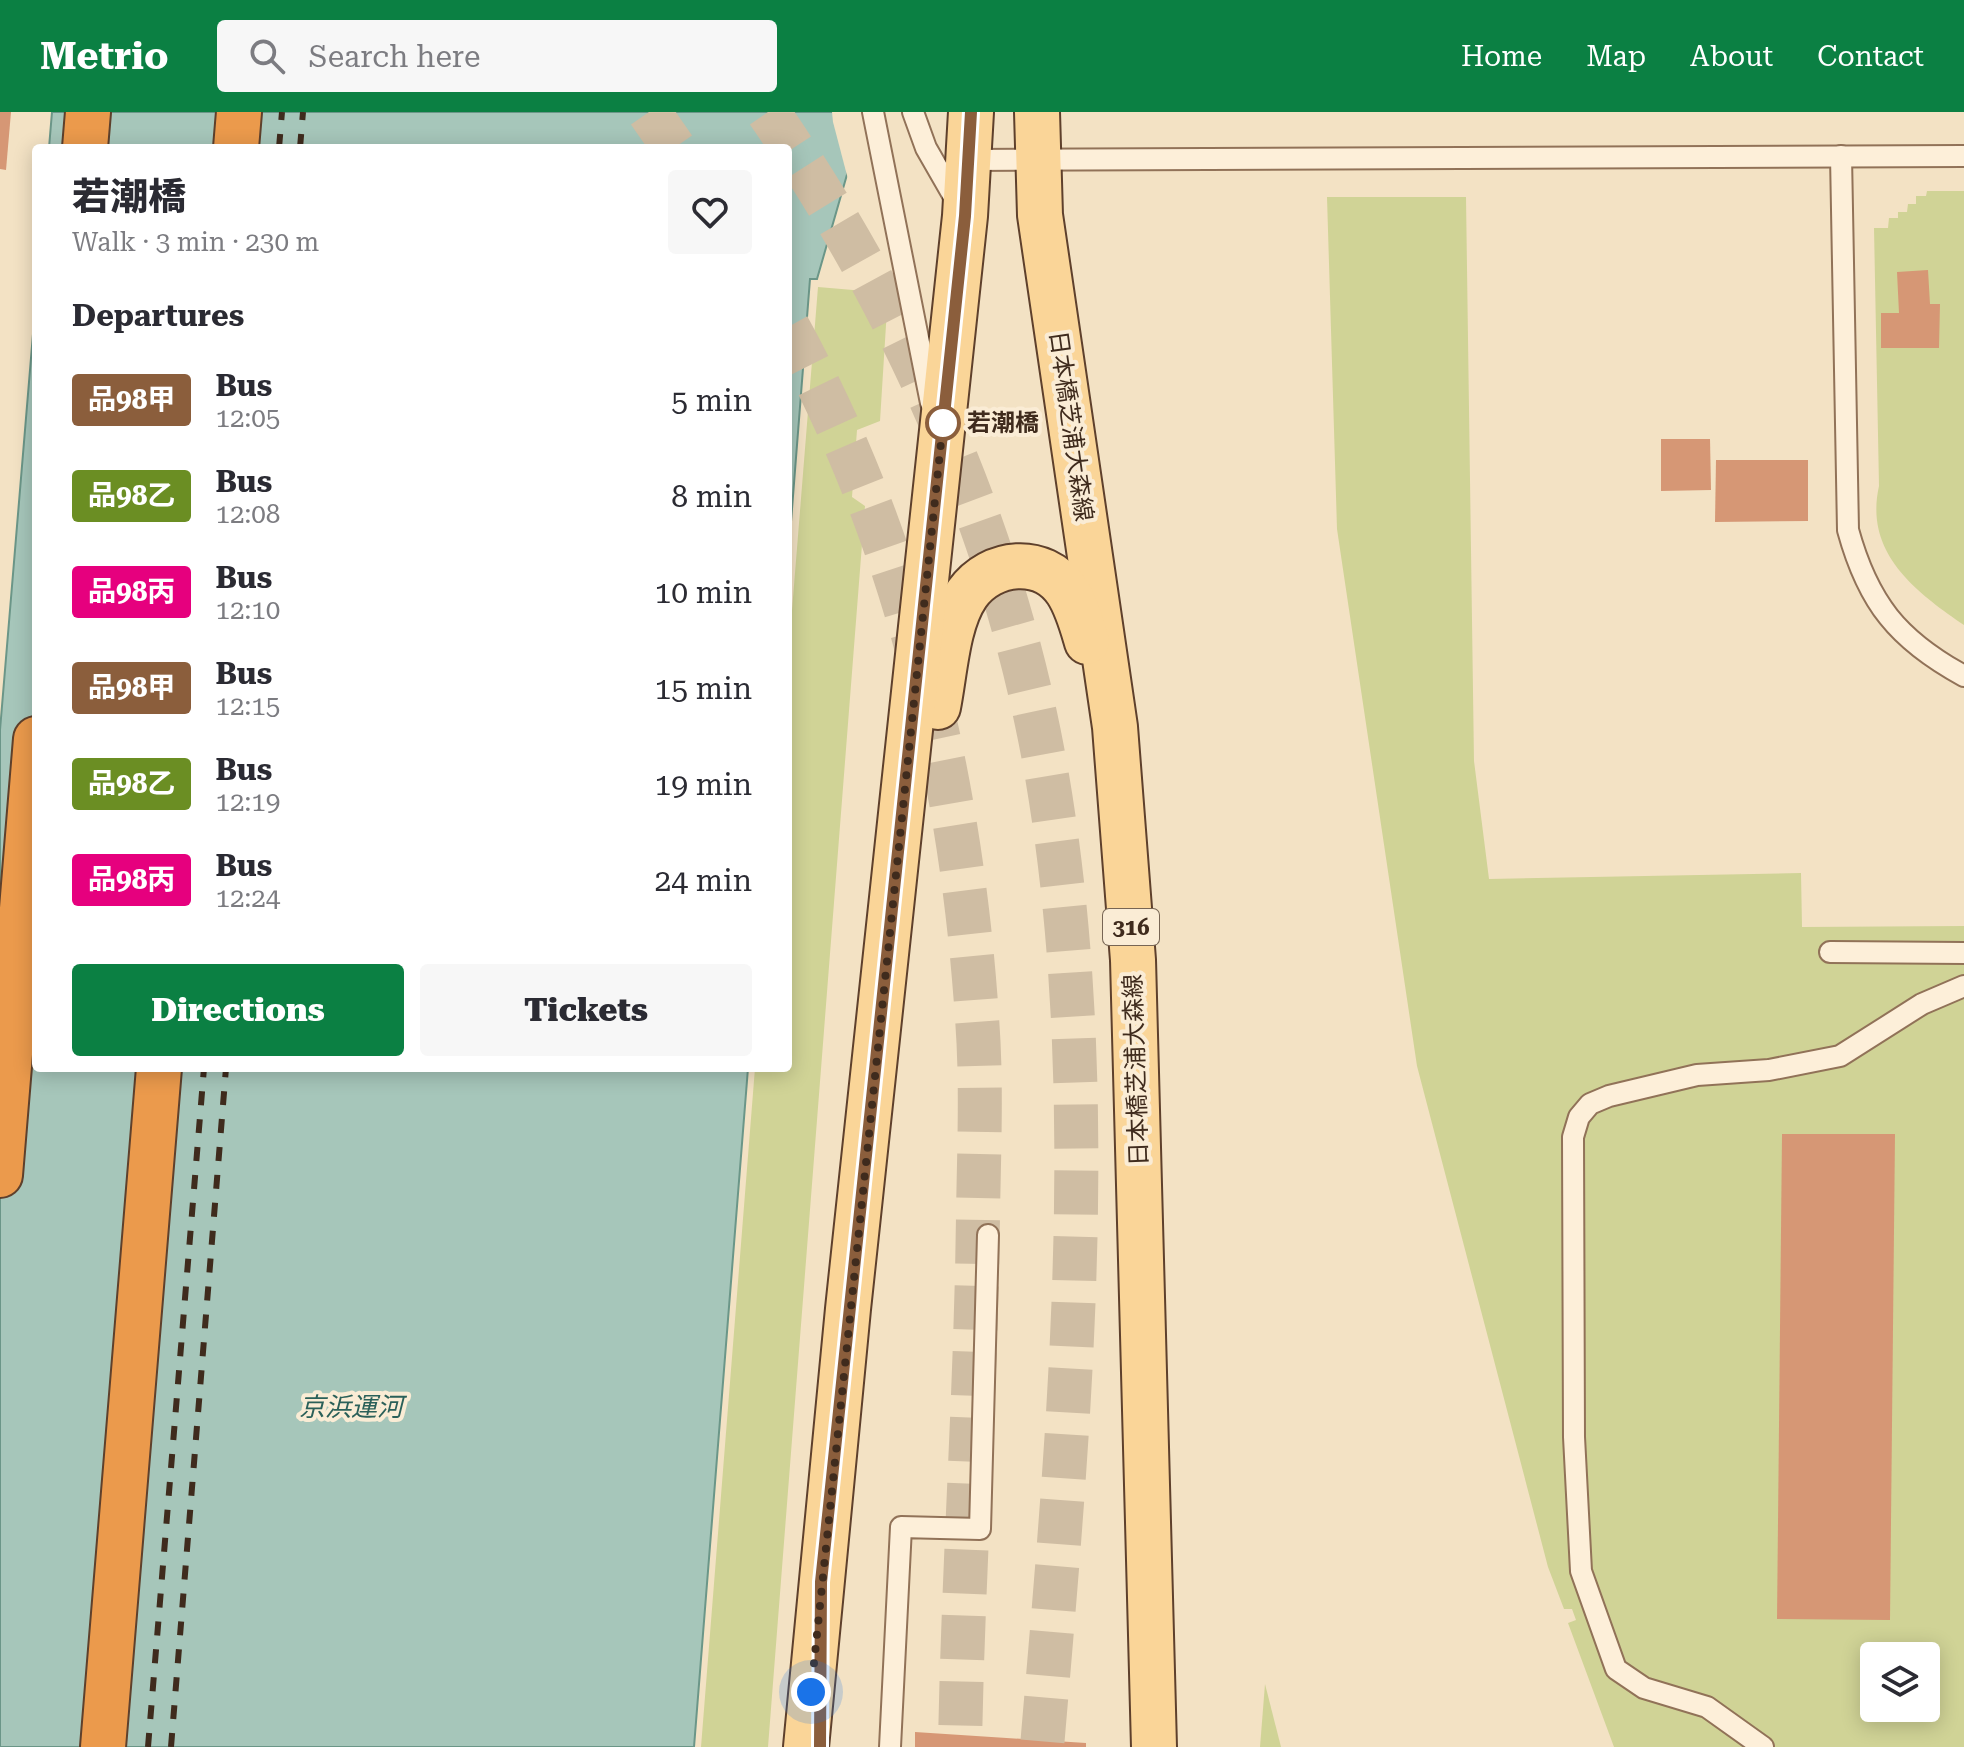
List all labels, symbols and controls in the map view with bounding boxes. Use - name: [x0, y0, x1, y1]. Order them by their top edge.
- search box: [217, 20, 777, 92]
- text: Metrio: [40, 34, 169, 78]
- icon: search: [245, 34, 289, 78]
- text: Search here: [309, 39, 480, 74]
- text: Home: [1461, 40, 1542, 73]
- text: Map: [1586, 40, 1646, 73]
- text: About: [1690, 40, 1773, 73]
- text: Contact: [1817, 40, 1924, 73]
- button: heart: [668, 170, 752, 254]
- text: 若潮橋: [72, 175, 186, 219]
- text: Walk · 3 min · 230 m: [72, 227, 319, 257]
- text: Departures: [72, 298, 244, 333]
- street label: 日本橋芝浦大森線: [1044, 329, 1098, 523]
- text: Bus: [215, 368, 272, 403]
- text: 品98甲: [88, 383, 175, 416]
- text: 5 min: [671, 383, 752, 418]
- text: 12:05: [215, 403, 280, 433]
- marker: 若潮橋: [926, 406, 960, 440]
- place label: 若潮橋: [967, 409, 1039, 437]
- text: Bus: [215, 464, 272, 499]
- text: 品98乙: [88, 479, 175, 512]
- text: 8 min: [671, 479, 752, 514]
- text: 12:08: [215, 499, 280, 529]
- text: Bus: [215, 560, 272, 595]
- text: 品98丙: [88, 575, 175, 608]
- text: 10 min: [655, 575, 752, 610]
- text: 12:10: [215, 595, 280, 625]
- text: Bus: [215, 656, 272, 691]
- text: 品98甲: [88, 671, 175, 704]
- text: 15 min: [655, 671, 752, 706]
- text: 12:15: [215, 691, 280, 721]
- text: Bus: [215, 752, 272, 787]
- text: 品98乙: [88, 767, 175, 800]
- text: 19 min: [655, 767, 752, 802]
- text: 12:19: [215, 787, 280, 817]
- text: Bus: [215, 848, 272, 883]
- text: 品98丙: [88, 863, 175, 896]
- text: 24 min: [655, 863, 752, 898]
- text: 12:24: [215, 883, 280, 913]
- road number: 316: [1103, 909, 1159, 945]
- button: Directions: [72, 964, 404, 1056]
- button: Tickets: [420, 964, 752, 1056]
- street label: 日本橋芝浦大森線: [1119, 974, 1153, 1166]
- water label: 京浜運河: [299, 1392, 408, 1422]
- map controls: [1860, 1642, 1940, 1722]
- button: layers: [1860, 1642, 1940, 1722]
- your location: [791, 1672, 831, 1712]

